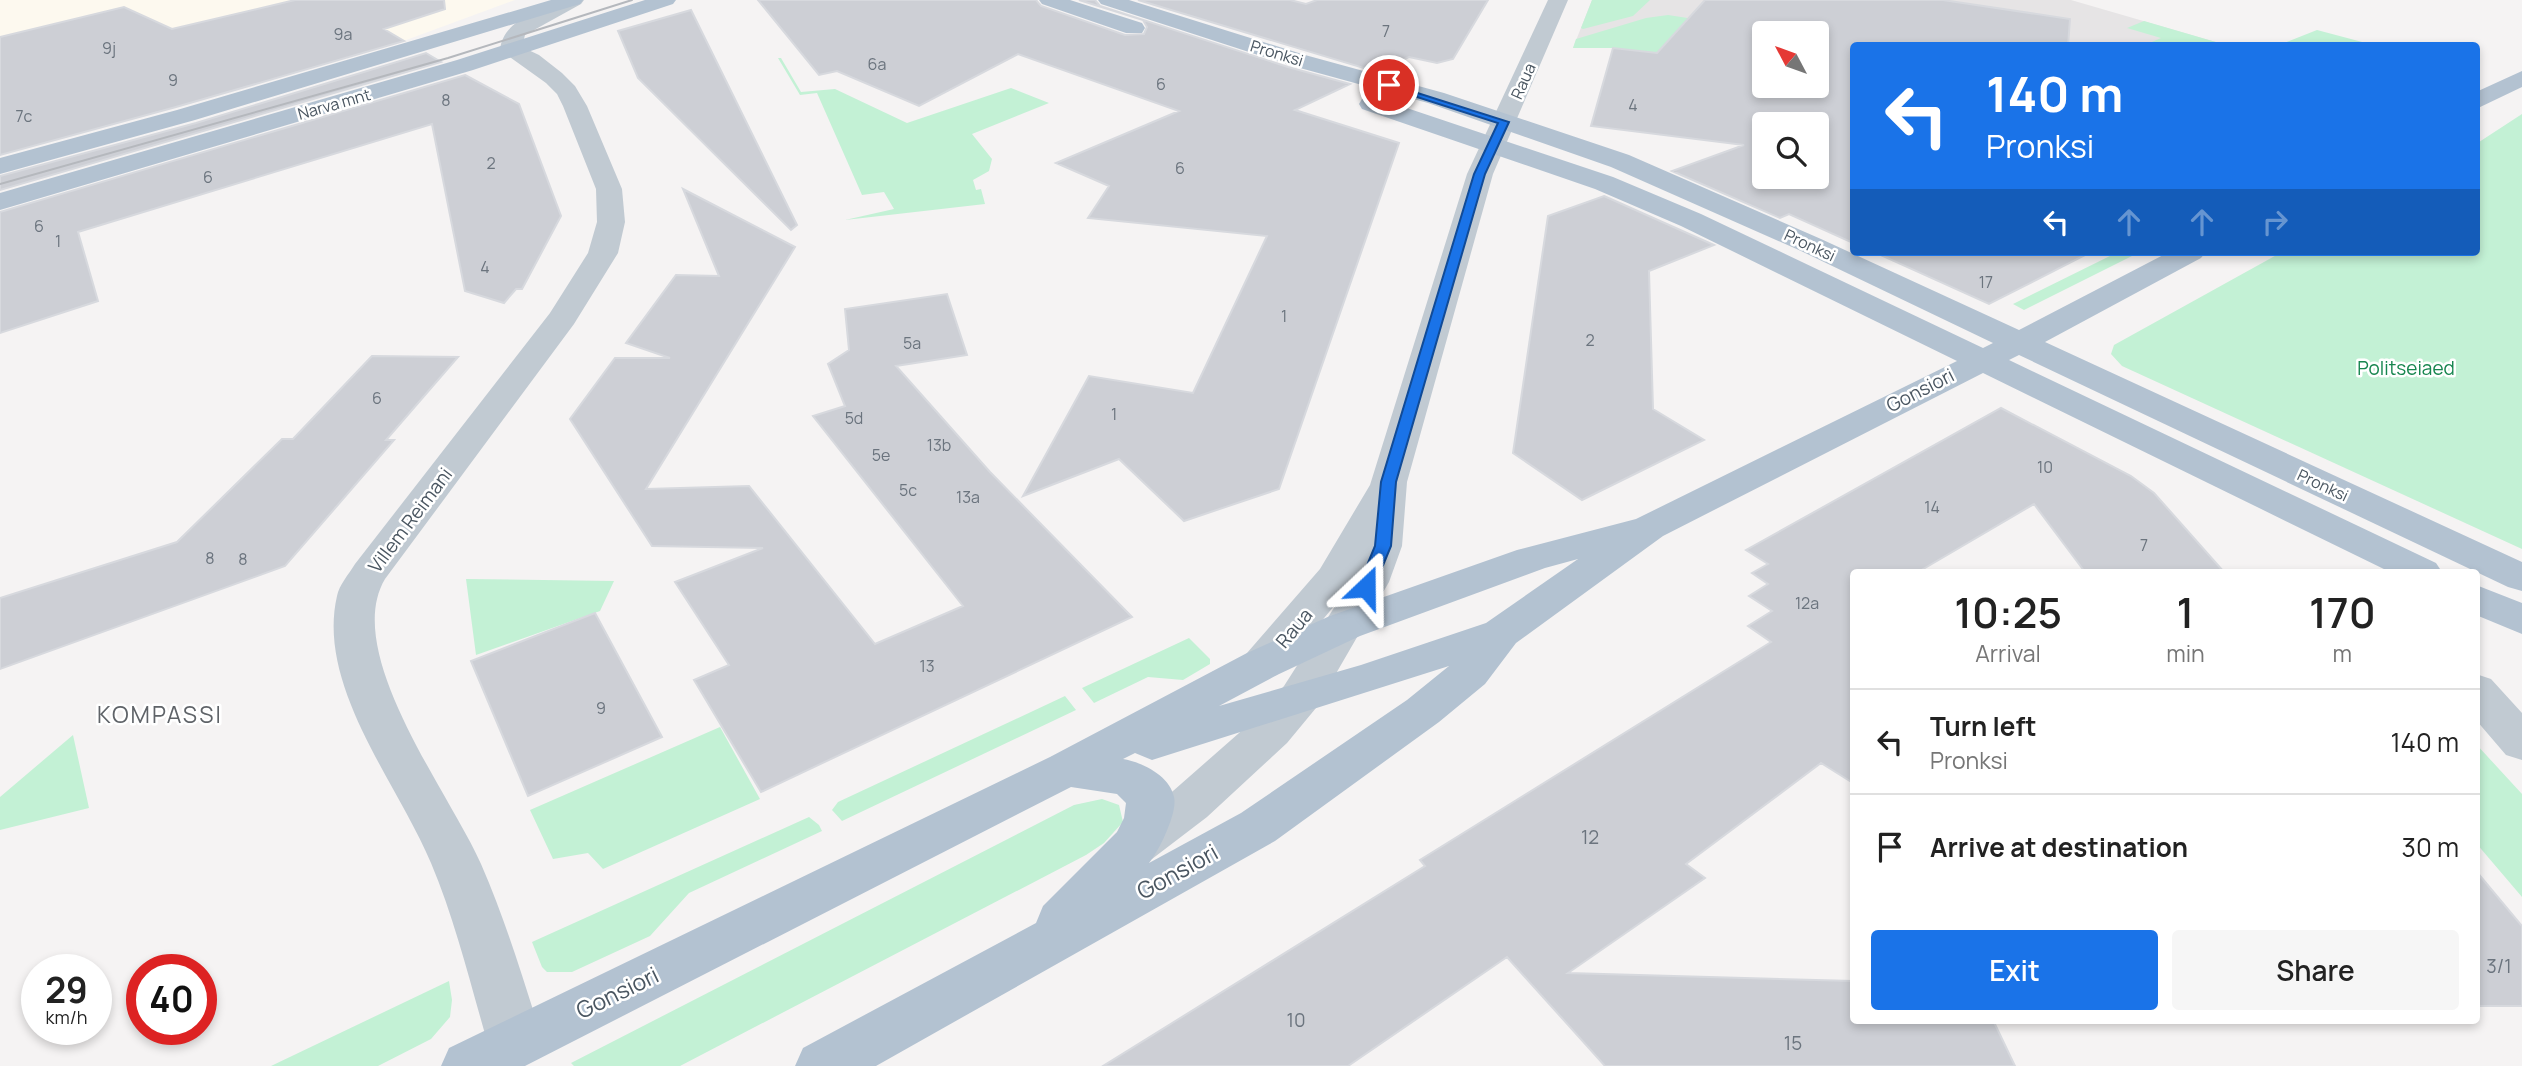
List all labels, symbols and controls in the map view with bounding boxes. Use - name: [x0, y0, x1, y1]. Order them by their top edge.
- house number: 7: [1382, 20, 1390, 42]
- north arrow: [1752, 21, 1829, 98]
- map controls: [1752, 21, 1829, 189]
- house number: 9a: [334, 23, 352, 45]
- street label: Pronksi: [1248, 35, 1306, 71]
- house number: 9j: [102, 37, 116, 59]
- house number: 6a: [868, 53, 886, 75]
- pin: [1359, 55, 1419, 115]
- street label: Raua: [1505, 59, 1541, 103]
- text: 140 m: [1986, 60, 2123, 127]
- icon: arrive: [1370, 66, 1408, 104]
- house number: 9: [168, 69, 178, 91]
- icon: left: [1871, 70, 1962, 161]
- house number: 6: [1156, 73, 1166, 95]
- street label: Narva mnt: [295, 83, 373, 125]
- house number: 8: [441, 89, 451, 111]
- house number: 4: [1628, 94, 1638, 116]
- house number: 7c: [16, 105, 33, 127]
- button: search: [1752, 112, 1829, 189]
- text: Pronksi: [1986, 124, 2094, 168]
- house number: 2: [486, 152, 496, 174]
- house number: 6: [1175, 157, 1185, 179]
- house number: 6: [203, 166, 213, 188]
- icon: left: [2037, 203, 2075, 241]
- icon: ahead: [2110, 203, 2148, 241]
- icon: ahead: [2183, 203, 2221, 241]
- icon: right: [2256, 203, 2294, 241]
- house number: 6: [34, 215, 44, 237]
- street label: Pronksi: [1781, 224, 1839, 266]
- house number: 1: [55, 230, 61, 252]
- house number: 4: [480, 256, 490, 278]
- house number: 17: [1979, 271, 1993, 293]
- house number: 1: [1281, 305, 1287, 327]
- house number: 2: [1585, 329, 1595, 351]
- house number: 5a: [903, 332, 921, 354]
- park label: Politseiaed: [2357, 355, 2455, 381]
- street label: Gonsiori: [1882, 362, 1958, 418]
- house number: 6: [372, 387, 382, 409]
- house number: 1: [1111, 403, 1117, 425]
- house number: 5d: [845, 407, 863, 429]
- house number: 13b: [927, 434, 951, 456]
- house number: 5e: [872, 444, 890, 466]
- house number: 10: [2037, 456, 2053, 478]
- street label: Villem Reimani: [362, 462, 458, 578]
- street label: Pronksi: [2294, 464, 2352, 506]
- house number: 5c: [899, 479, 917, 501]
- house number: 13a: [956, 486, 980, 508]
- house number: 14: [1924, 496, 1940, 518]
- house number: 7: [2140, 534, 2148, 556]
- house number: 8: [205, 547, 215, 569]
- house number: 8: [238, 548, 248, 570]
- position arrow: [1329, 550, 1403, 624]
- text: 10:25: [1954, 583, 2062, 641]
- text: 1: [2177, 583, 2194, 641]
- text: 170: [2309, 583, 2376, 641]
- house number: 12a: [1795, 592, 1819, 614]
- street label: Raua: [1270, 603, 1318, 653]
- text: Arrival: [1975, 637, 2041, 669]
- text: min: [2166, 637, 2205, 669]
- text: m: [2333, 637, 2352, 669]
- house number: 13: [919, 655, 935, 677]
- house number: 9: [596, 697, 606, 719]
- district label: KOMPASSI: [97, 698, 223, 730]
- text: Turn left: [1930, 708, 2037, 744]
- icon: left: [1871, 723, 1909, 761]
- text: 140 m: [2390, 724, 2459, 760]
- text: Pronksi: [1930, 744, 2008, 776]
- house number: 12: [1581, 824, 1599, 850]
- icon: arrive: [1871, 828, 1909, 866]
- text: Arrive at destination: [1930, 829, 2188, 865]
- text: 30 m: [2402, 829, 2459, 865]
- street label: Gonsiori: [1131, 836, 1223, 906]
- button: Exit: [1871, 930, 2158, 1010]
- button: Share: [2172, 930, 2459, 1010]
- house number: 3/1: [2486, 953, 2512, 979]
- speed limit sign: 40: [126, 954, 217, 1045]
- street label: Gonsiori: [570, 958, 664, 1026]
- text: 29: [45, 966, 88, 1014]
- text: km/h: [46, 1005, 87, 1029]
- house number: 10: [1286, 1007, 1306, 1033]
- house number: 15: [1784, 1030, 1802, 1056]

